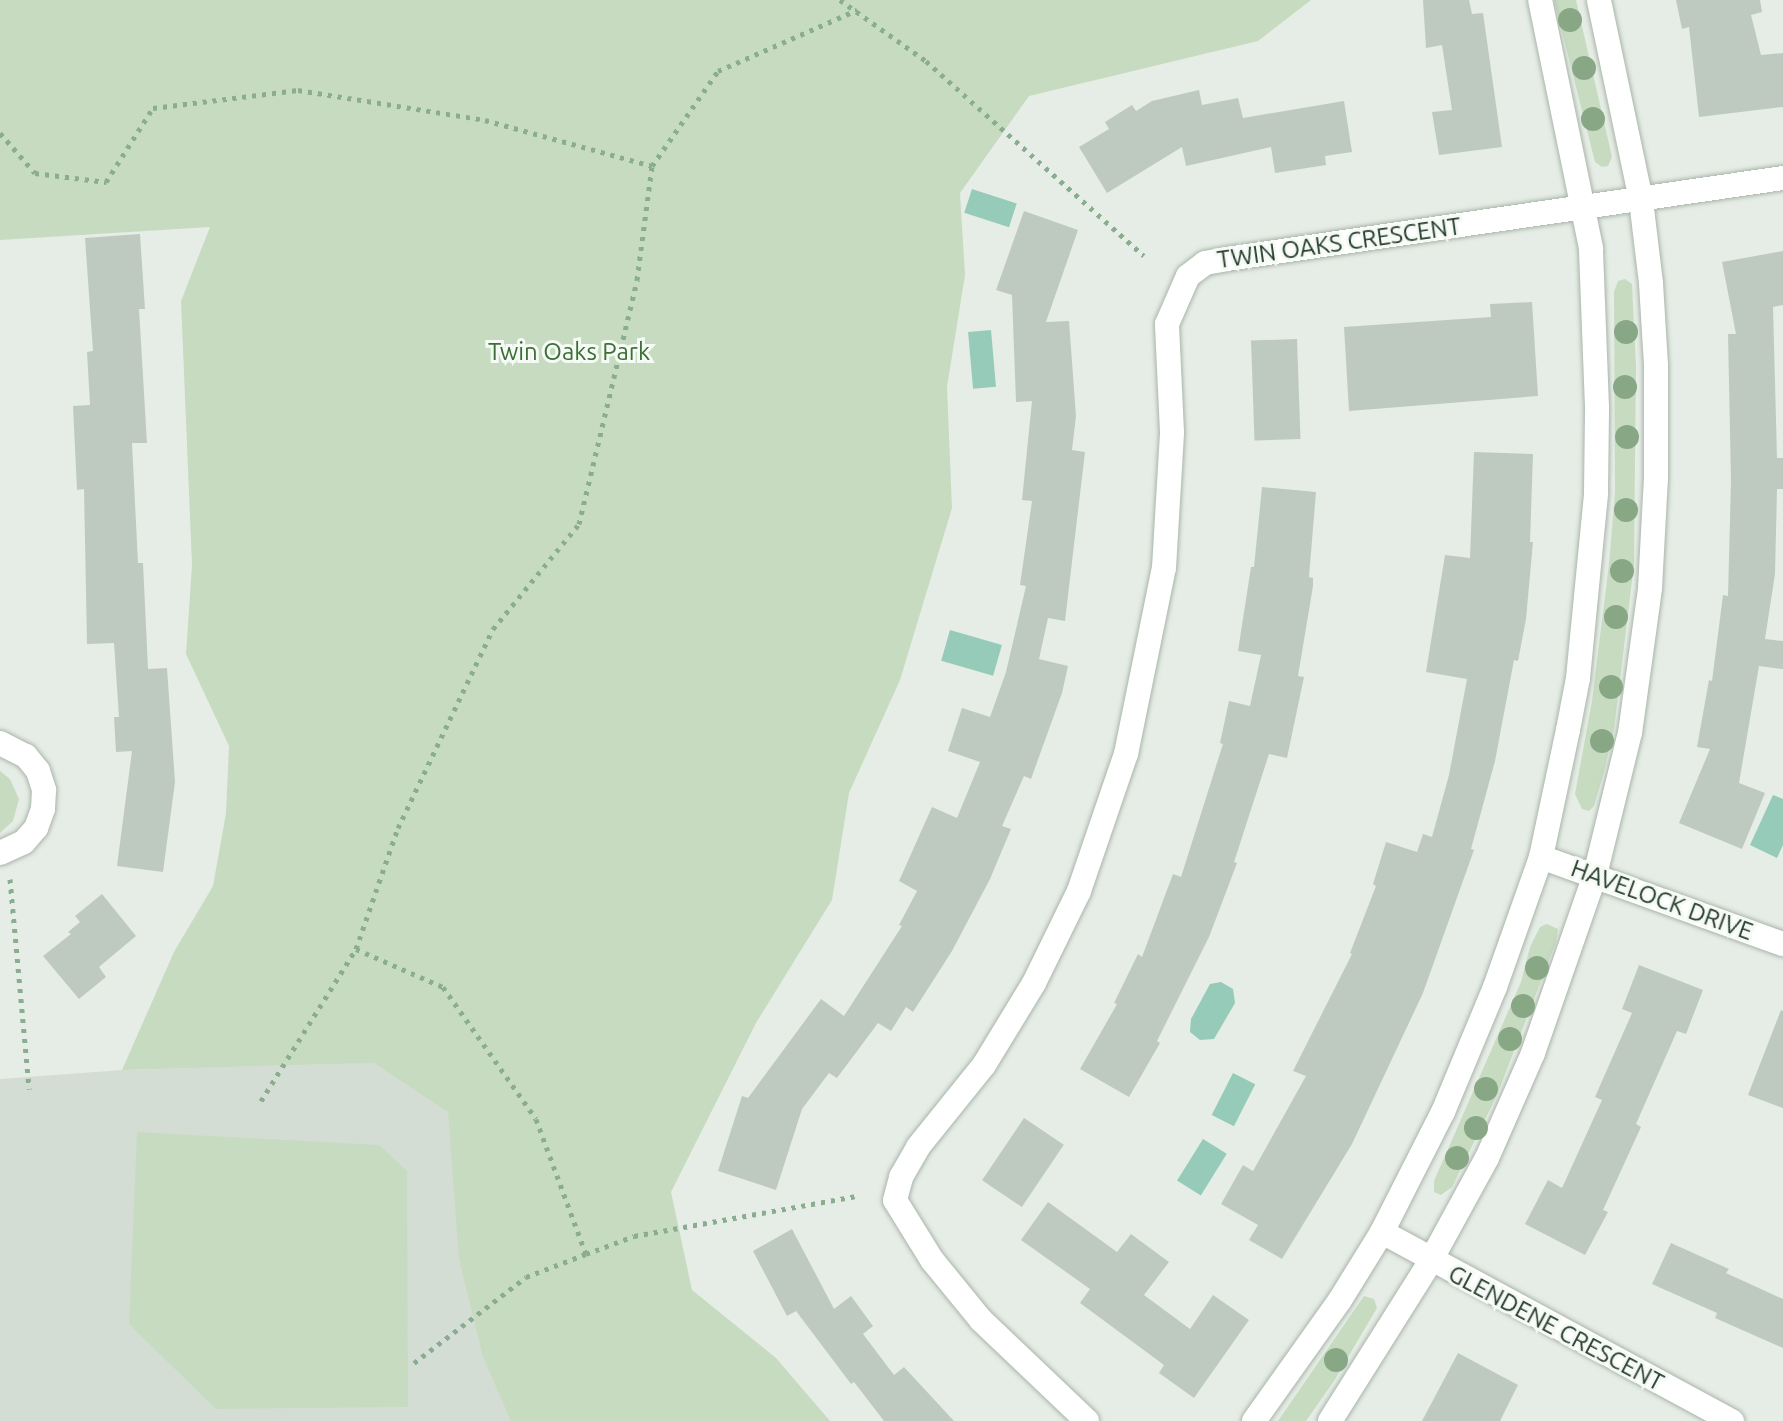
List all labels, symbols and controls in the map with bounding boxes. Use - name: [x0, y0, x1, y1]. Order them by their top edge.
- street label: TWIN OAKS CRESCENT: [1215, 212, 1463, 274]
- park label: Twin Oaks Park: [488, 338, 650, 366]
- street label: HAVELOCK DRIVE: [1567, 854, 1757, 946]
- street label: GLENDENE CRESCENT: [1443, 1259, 1669, 1397]

